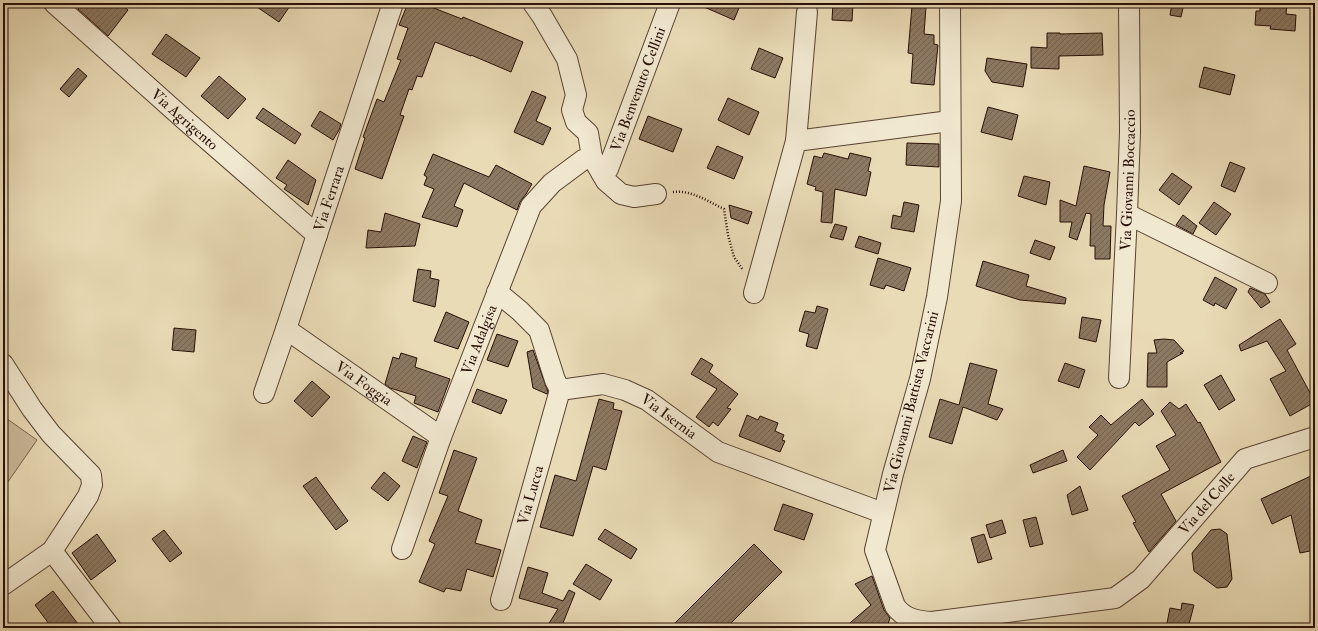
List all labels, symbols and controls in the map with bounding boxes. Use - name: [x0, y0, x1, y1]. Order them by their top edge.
- street label: Via Benvenuto Cellini: [606, 24, 670, 154]
- street label: Via Agrigento: [147, 85, 222, 155]
- street label: Via Giovanni Boccaccio: [1116, 110, 1140, 251]
- street label: Via Ferrara: [310, 162, 349, 234]
- street label: Via Adalgisa: [457, 301, 502, 378]
- street label: Via Giovanni Battista Vaccarini: [880, 309, 943, 495]
- street label: Via Foggia: [332, 357, 396, 411]
- street label: Via Isernia: [637, 390, 701, 444]
- street label: Via Lucca: [514, 463, 549, 527]
- street label: Via del Colle: [1175, 468, 1239, 539]

